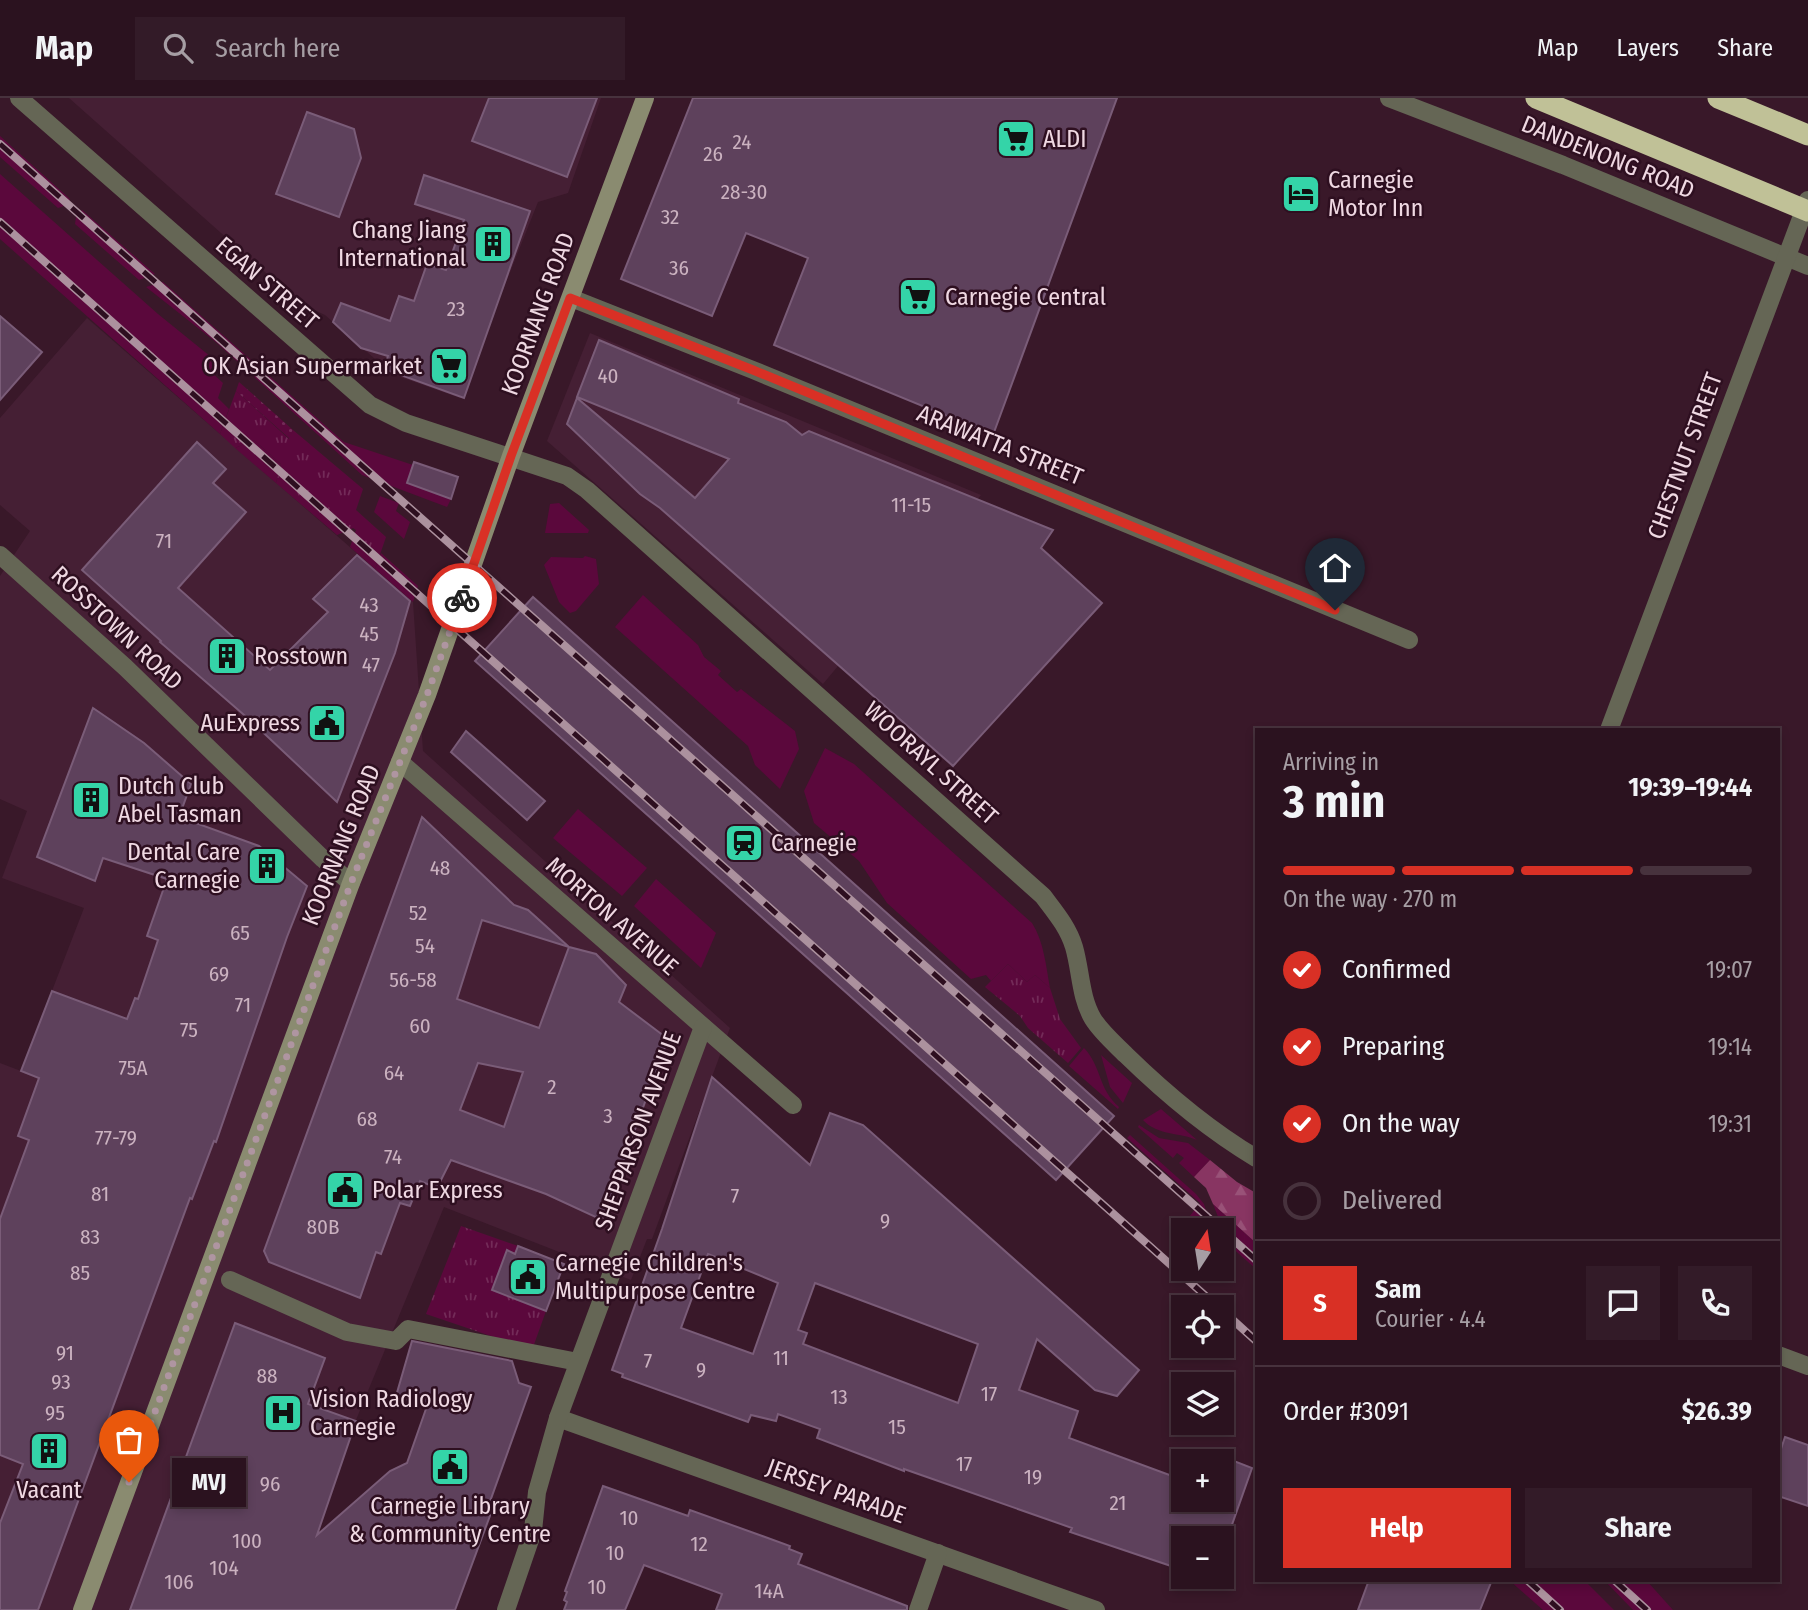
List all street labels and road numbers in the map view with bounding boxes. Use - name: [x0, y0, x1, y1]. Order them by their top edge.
- street label: DANDENONG ROAD: [1517, 110, 1699, 204]
- street label: KOORNANG ROAD: [496, 229, 580, 399]
- street label: EGAN STREET: [210, 231, 324, 335]
- street label: CHESTNUT STREET: [1642, 369, 1728, 543]
- street label: ARAWATTA STREET: [913, 399, 1087, 491]
- street label: ROSSTOWN ROAD: [46, 560, 188, 696]
- street label: WOORAYL STREET: [858, 696, 1004, 830]
- street label: KOORNANG ROAD: [296, 760, 386, 930]
- street label: MORTON AVENUE: [540, 851, 684, 981]
- street label: SHEPPARSON AVENUE: [589, 1028, 687, 1234]
- street label: JERSEY PARADE: [763, 1453, 909, 1529]

